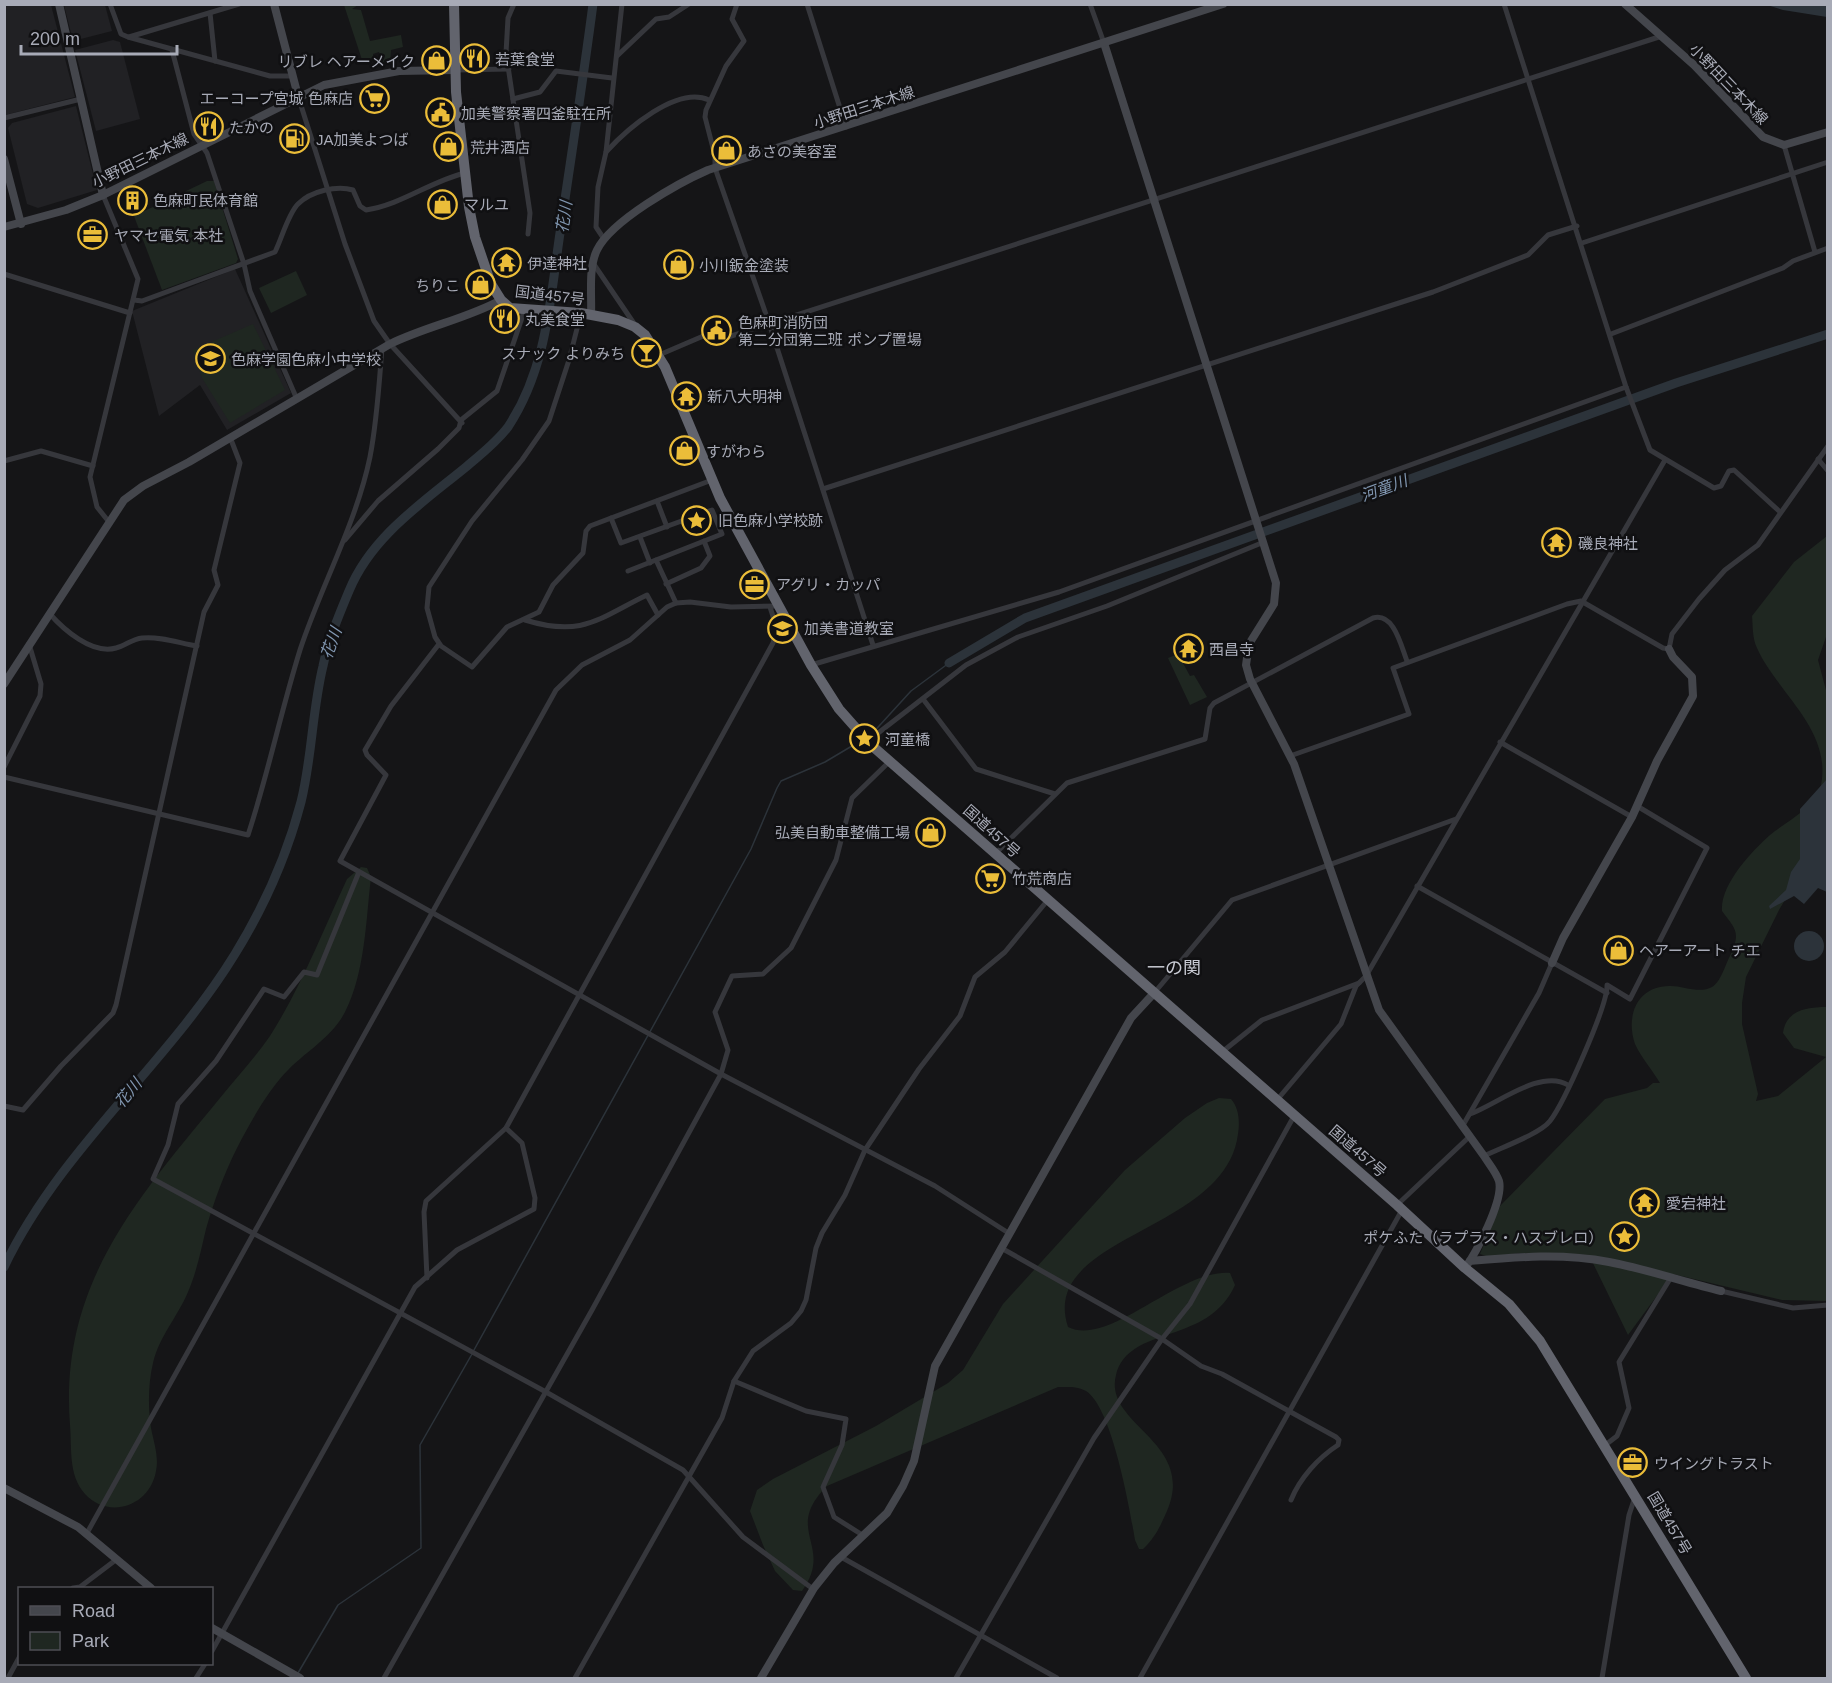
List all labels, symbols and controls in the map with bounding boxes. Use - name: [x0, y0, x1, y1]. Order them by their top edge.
- scale bar: [21, 18, 177, 56]
- text: 200 m: [30, 29, 80, 49]
- street label: 小野田三本木線: [1686, 40, 1772, 128]
- restaurant icon: 若葉食堂: [458, 43, 490, 75]
- shop icon: リブレ ヘアーメイク: [420, 45, 452, 77]
- place label: 若葉食堂: [495, 51, 555, 68]
- place label: リブレ ヘアーメイク: [278, 53, 415, 70]
- supermarket icon: エーコープ宮城 色麻店: [358, 82, 390, 114]
- street label: 小野田三本木線: [811, 83, 917, 131]
- place label: エーコープ宮城 色麻店: [200, 90, 353, 107]
- public building icon: 加美警察署四釜駐在所: [424, 97, 456, 129]
- place label: 加美警察署四釜駐在所: [461, 105, 611, 122]
- restaurant icon: たかの: [192, 111, 224, 143]
- place label: たかの: [229, 119, 274, 136]
- fuel station icon: JA加美よつば: [279, 123, 311, 155]
- street label: 小野田三本木線: [89, 129, 191, 191]
- place label: JA加美よつば: [316, 131, 409, 148]
- shop icon: 荒井酒店: [433, 131, 465, 163]
- shop icon: あさの美容室: [710, 135, 742, 167]
- place label: 荒井酒店: [470, 139, 530, 156]
- place label: あさの美容室: [747, 143, 837, 160]
- building icon: 色麻町民体育館: [116, 184, 148, 216]
- shop icon: マルユ: [427, 188, 459, 220]
- place label: 色麻町民体育館: [153, 192, 258, 209]
- place label: マルユ: [464, 196, 509, 213]
- water label: 花川: [553, 198, 575, 234]
- office icon: ヤマセ電気 本社: [77, 219, 109, 251]
- place label: ヤマセ電気 本社: [114, 227, 223, 244]
- temple icon: 伊達神社: [490, 247, 522, 279]
- shop icon: 小川鈑金塗装: [662, 249, 694, 281]
- place label: 伊達神社: [527, 255, 587, 272]
- place label: 小川鈑金塗装: [699, 257, 789, 274]
- shop icon: ちりこ: [465, 269, 497, 301]
- place label: ちりこ: [415, 277, 460, 294]
- street label: 国道457号: [514, 282, 586, 308]
- restaurant icon: 丸美食堂: [488, 303, 520, 335]
- place label: 丸美食堂: [525, 311, 585, 328]
- place label: 色麻町消防団 第二分団第二班 ポンプ置場: [738, 314, 922, 348]
- public building icon: 色麻町消防団 第二分団第二班 ポンプ置場: [701, 315, 733, 347]
- bar icon: スナック よりみち: [630, 337, 662, 369]
- school or university icon: 色麻学園色麻小中学校: [194, 343, 226, 375]
- place label: スナック よりみち: [501, 345, 625, 362]
- place label: 色麻学園色麻小中学校: [231, 351, 381, 368]
- temple icon: 新八大明神: [670, 380, 702, 412]
- place label: 新八大明神: [707, 388, 782, 405]
- shop icon: すがわら: [669, 435, 701, 467]
- place label: すがわら: [706, 443, 766, 460]
- water label: 河童川: [1359, 471, 1411, 504]
- place icon: 旧色麻小学校跡: [681, 504, 713, 536]
- place label: 旧色麻小学校跡: [718, 512, 823, 529]
- temple icon: 磯良神社: [1541, 527, 1573, 559]
- place label: 磯良神社: [1578, 535, 1638, 552]
- office icon: アグリ・カッパ: [739, 568, 771, 600]
- place label: アグリ・カッパ: [776, 576, 880, 593]
- school or university icon: 加美書道教室: [767, 612, 799, 644]
- place label: 加美書道教室: [804, 620, 894, 637]
- water label: 花川: [318, 623, 345, 661]
- temple icon: 西昌寺: [1172, 633, 1204, 665]
- place label: 西昌寺: [1209, 641, 1254, 658]
- place icon: 河童橋: [848, 723, 880, 755]
- place label: 河童橋: [885, 731, 930, 748]
- street label: 国道457号: [960, 801, 1024, 861]
- shop icon: 弘美自動車整備工場: [915, 816, 947, 848]
- place label: 弘美自動車整備工場: [775, 824, 910, 841]
- supermarket icon: 竹荒商店: [975, 862, 1007, 894]
- place label: 竹荒商店: [1012, 870, 1072, 887]
- shop icon: ヘアーアート チエ: [1602, 934, 1634, 966]
- place label: ヘアーアート チエ: [1639, 942, 1761, 959]
- district label: 一の関: [1147, 958, 1201, 978]
- water label: 花川: [111, 1074, 146, 1111]
- street label: 国道457号: [1326, 1122, 1390, 1180]
- temple icon: 愛宕神社: [1629, 1187, 1661, 1219]
- place label: 愛宕神社: [1666, 1195, 1726, 1212]
- place icon: ポケふた（ラプラス・ハスブレロ）: [1608, 1221, 1640, 1253]
- place label: ポケふた（ラプラス・ハスブレロ）: [1363, 1229, 1603, 1246]
- office icon: ウイングトラスト: [1617, 1447, 1649, 1479]
- place label: ウイングトラスト: [1654, 1455, 1774, 1472]
- street label: 国道457号: [1645, 1489, 1695, 1557]
- legend: [18, 1587, 213, 1665]
- text: Road: [72, 1601, 115, 1621]
- text: Park: [72, 1631, 110, 1651]

